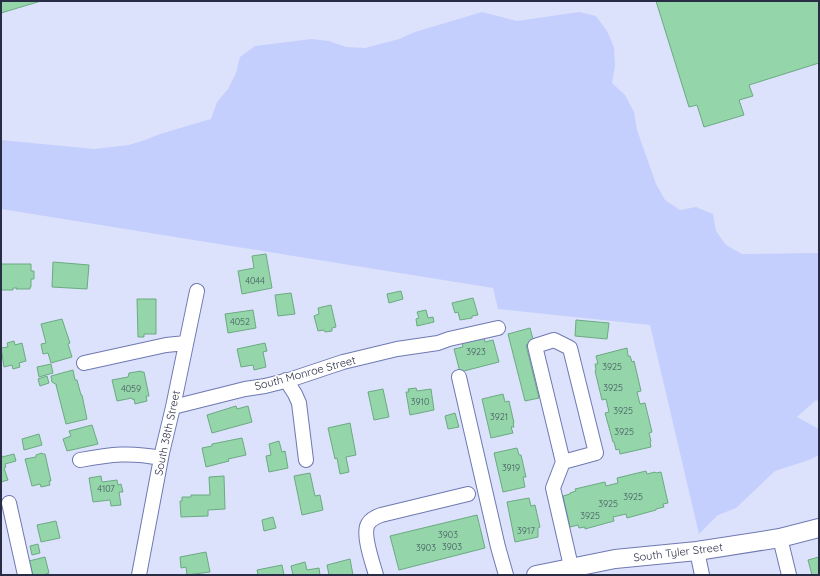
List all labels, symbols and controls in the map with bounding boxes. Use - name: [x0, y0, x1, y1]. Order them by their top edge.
- house number: 4044: [245, 275, 265, 286]
- house number: 4052: [230, 316, 250, 327]
- house number: 3923: [466, 346, 486, 357]
- street label: South Monroe Street: [253, 353, 357, 393]
- house number: 3925: [602, 361, 622, 372]
- house number: 3925: [603, 382, 623, 393]
- house number: 4059: [121, 383, 141, 394]
- street label: South 38th Street: [151, 389, 183, 477]
- house number: 3910: [411, 396, 429, 407]
- house number: 3925: [613, 405, 633, 416]
- house number: 3921: [490, 411, 508, 422]
- house number: 3925: [614, 426, 634, 437]
- house number: 3919: [502, 462, 520, 473]
- house number: 4107: [97, 483, 115, 494]
- house number: 3925: [623, 491, 643, 502]
- house number: 3925: [598, 498, 618, 509]
- house number: 3925: [580, 510, 600, 521]
- house number: 3917: [517, 525, 535, 536]
- house number: 3903: [438, 529, 458, 540]
- street label: South Tyler Street: [633, 540, 724, 564]
- house number: 3903: [442, 541, 462, 552]
- house number: 3903: [416, 542, 436, 553]

